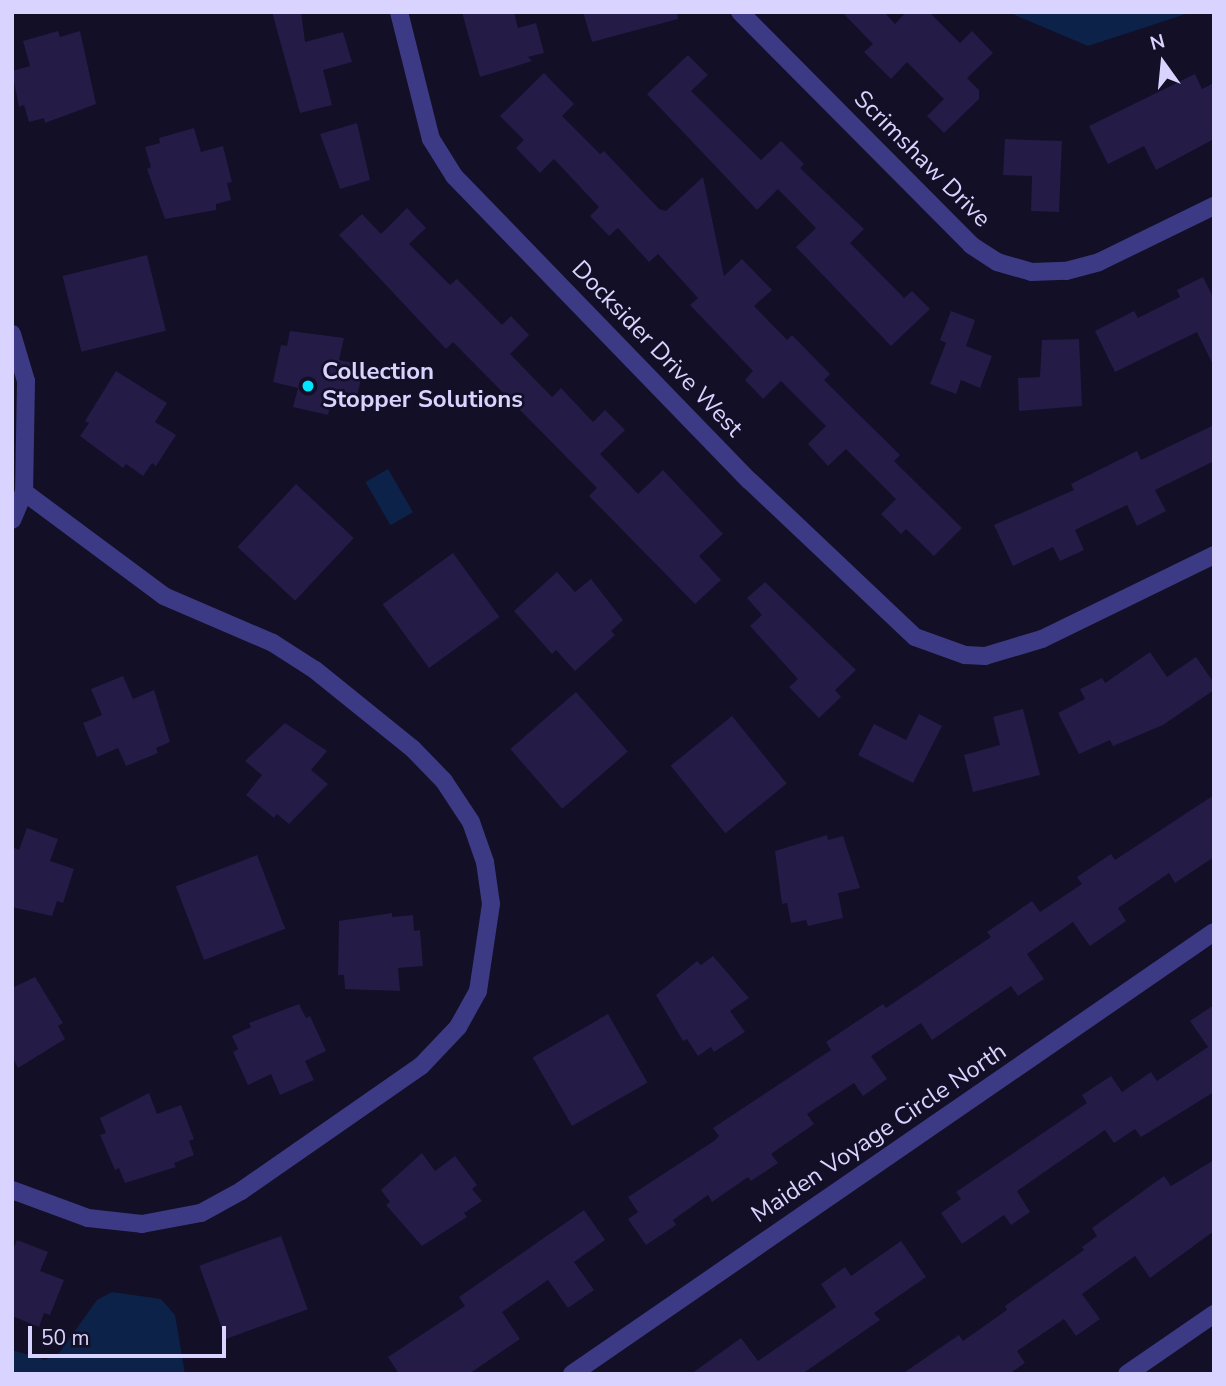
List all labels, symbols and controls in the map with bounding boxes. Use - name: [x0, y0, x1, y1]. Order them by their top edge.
- north arrow: [1128, 28, 1198, 98]
- text: N: [1147, 28, 1168, 57]
- street label: Scrimshaw Drive: [848, 85, 996, 233]
- street label: Docksider Drive West: [566, 255, 748, 443]
- place label: Collection Stopper Solutions: [322, 358, 523, 414]
- marker: Collection Stopper Solutions: [300, 378, 316, 394]
- street label: Maiden Voyage Circle North: [746, 1037, 1012, 1229]
- scale bar: [32, 1312, 229, 1356]
- text: 50 m: [41, 1324, 90, 1352]

